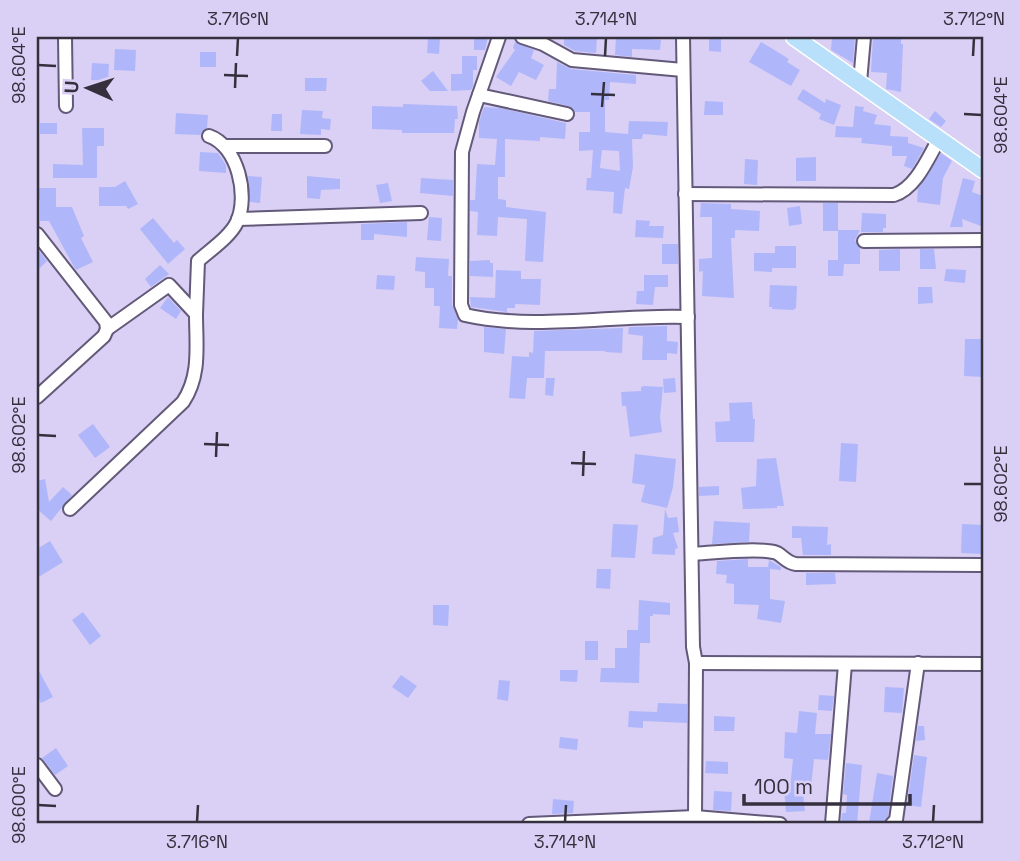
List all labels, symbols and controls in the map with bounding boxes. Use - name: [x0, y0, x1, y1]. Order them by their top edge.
- text: 3.716°N: [207, 7, 269, 30]
- text: 3.714°N: [575, 7, 637, 30]
- text: 3.712°N: [943, 7, 1005, 30]
- text: 98.604°E: [7, 26, 30, 104]
- north arrow: [52, 52, 122, 122]
- text: 98.604°E: [989, 76, 1012, 154]
- text: U: [59, 80, 84, 94]
- text: 98.602°E: [7, 396, 30, 474]
- text: 98.602°E: [989, 445, 1012, 523]
- scale bar: [744, 763, 910, 807]
- text: 98.600°E: [7, 766, 30, 844]
- text: 100 m: [754, 773, 813, 800]
- text: 3.716°N: [166, 830, 228, 853]
- text: 3.714°N: [534, 830, 596, 853]
- text: 3.712°N: [902, 830, 964, 853]

